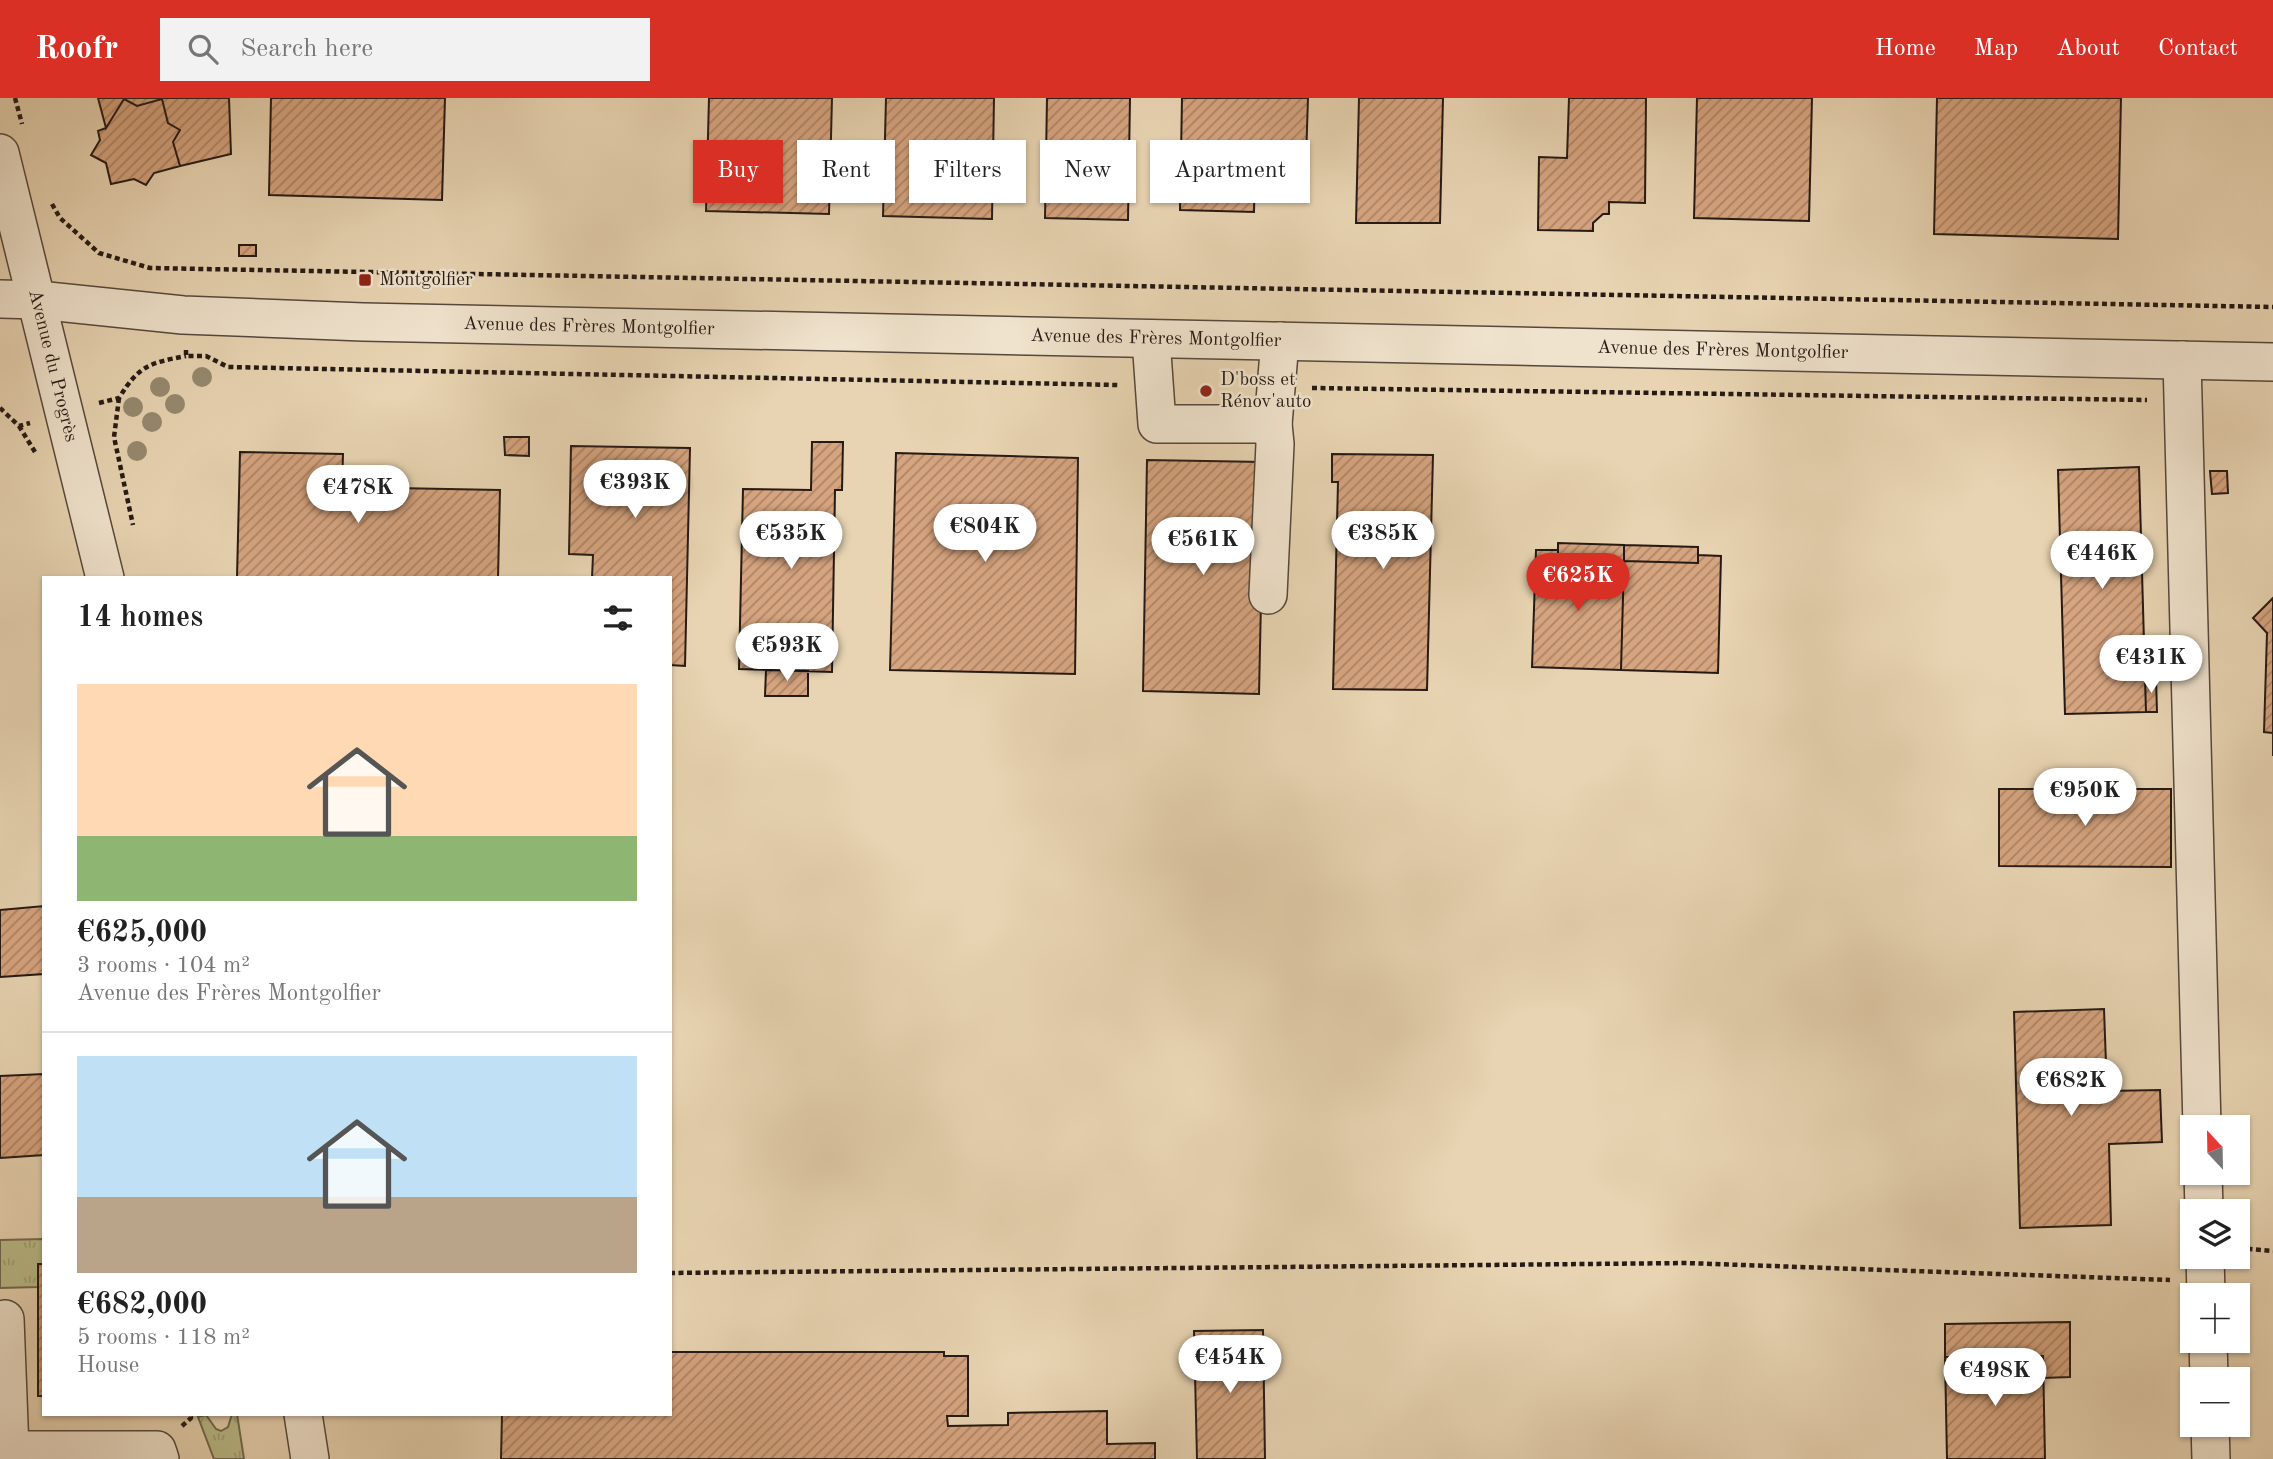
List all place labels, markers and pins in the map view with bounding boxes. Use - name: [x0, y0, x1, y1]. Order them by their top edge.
- place label: Montgolfier: [379, 271, 473, 290]
- marker: Montgolfier: [357, 272, 373, 288]
- place label: D'boss et Rénov'auto: [1220, 371, 1311, 412]
- marker: D'boss et Rénov'auto: [1198, 383, 1214, 399]
- pin: €393K: [586, 460, 684, 520]
- pin: €478K: [309, 466, 407, 525]
- pin: €804K: [936, 504, 1034, 564]
- pin: €535K: [742, 512, 840, 571]
- pin: €385K: [1334, 512, 1432, 571]
- pin: €561K: [1154, 518, 1252, 577]
- pin: €446K: [2053, 532, 2151, 591]
- pin: €625K: [1529, 554, 1627, 613]
- pin: €593K: [738, 624, 836, 683]
- pin: €431K: [2102, 636, 2200, 695]
- pin: €950K: [2036, 768, 2134, 828]
- pin: €682K: [2022, 1058, 2120, 1118]
- pin: €454K: [1181, 1336, 1279, 1395]
- pin: €498K: [1946, 1348, 2044, 1408]

